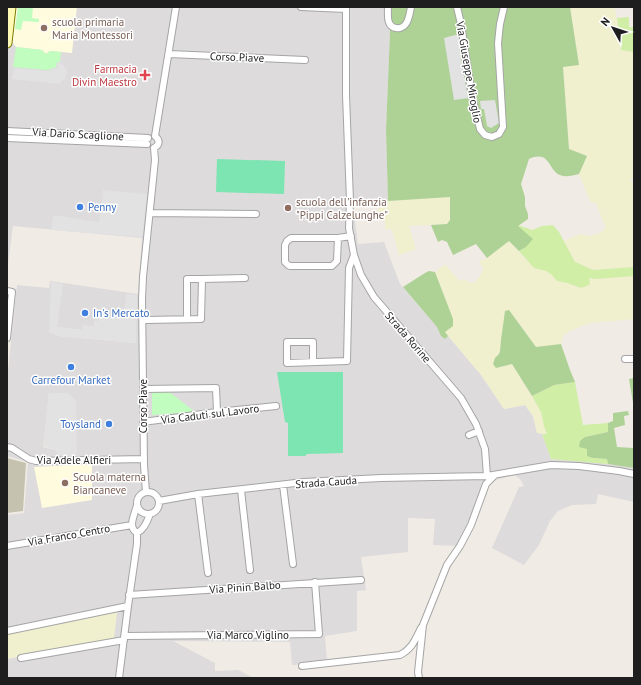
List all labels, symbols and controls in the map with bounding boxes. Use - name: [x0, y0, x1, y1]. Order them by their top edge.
- north arrow: [593, 8, 633, 48]
- text: N: [598, 14, 613, 29]
- place label: scuola primaria Maria Montessori: [52, 15, 133, 42]
- street label: Via Giuseppe Miroglio: [453, 19, 485, 124]
- marker: scuola primaria Maria Montessori: [39, 23, 49, 33]
- street label: Corso Piave: [210, 49, 265, 65]
- place label: Farmacia Divin Maestro: [72, 62, 137, 89]
- marker: Farmacia Divin Maestro: [140, 70, 150, 80]
- street label: Via Dario Scaglione: [31, 125, 125, 143]
- place label: scuola dell'infanzia "Pippi Calzelunghe": [296, 195, 388, 222]
- place label: Penny: [88, 200, 117, 214]
- marker: Penny: [75, 202, 85, 212]
- marker: scuola dell'infanzia "Pippi Calzelunghe": [283, 203, 293, 213]
- place label: In's Mercato: [93, 306, 150, 320]
- marker: In's Mercato: [80, 308, 90, 318]
- street label: Strada Rorine: [382, 309, 434, 366]
- marker: Carrefour Market: [66, 362, 76, 372]
- place label: Carrefour Market: [32, 373, 111, 387]
- street label: Corso Piave: [136, 378, 150, 433]
- street label: Via Caduti sul Lavoro: [159, 401, 260, 427]
- place label: Toysland: [60, 417, 101, 431]
- marker: Toysland: [104, 419, 114, 429]
- street label: Via Adele Alfieri: [36, 453, 111, 467]
- place label: Scuola materna Biancaneve: [73, 470, 146, 497]
- street label: Strada Cauda: [295, 473, 357, 491]
- marker: Scuola materna Biancaneve: [60, 478, 70, 488]
- street label: Via Franco Centro: [26, 521, 111, 549]
- street label: Via Pinin Balbo: [208, 578, 281, 597]
- street label: Via Marco Viglino: [206, 628, 289, 642]

